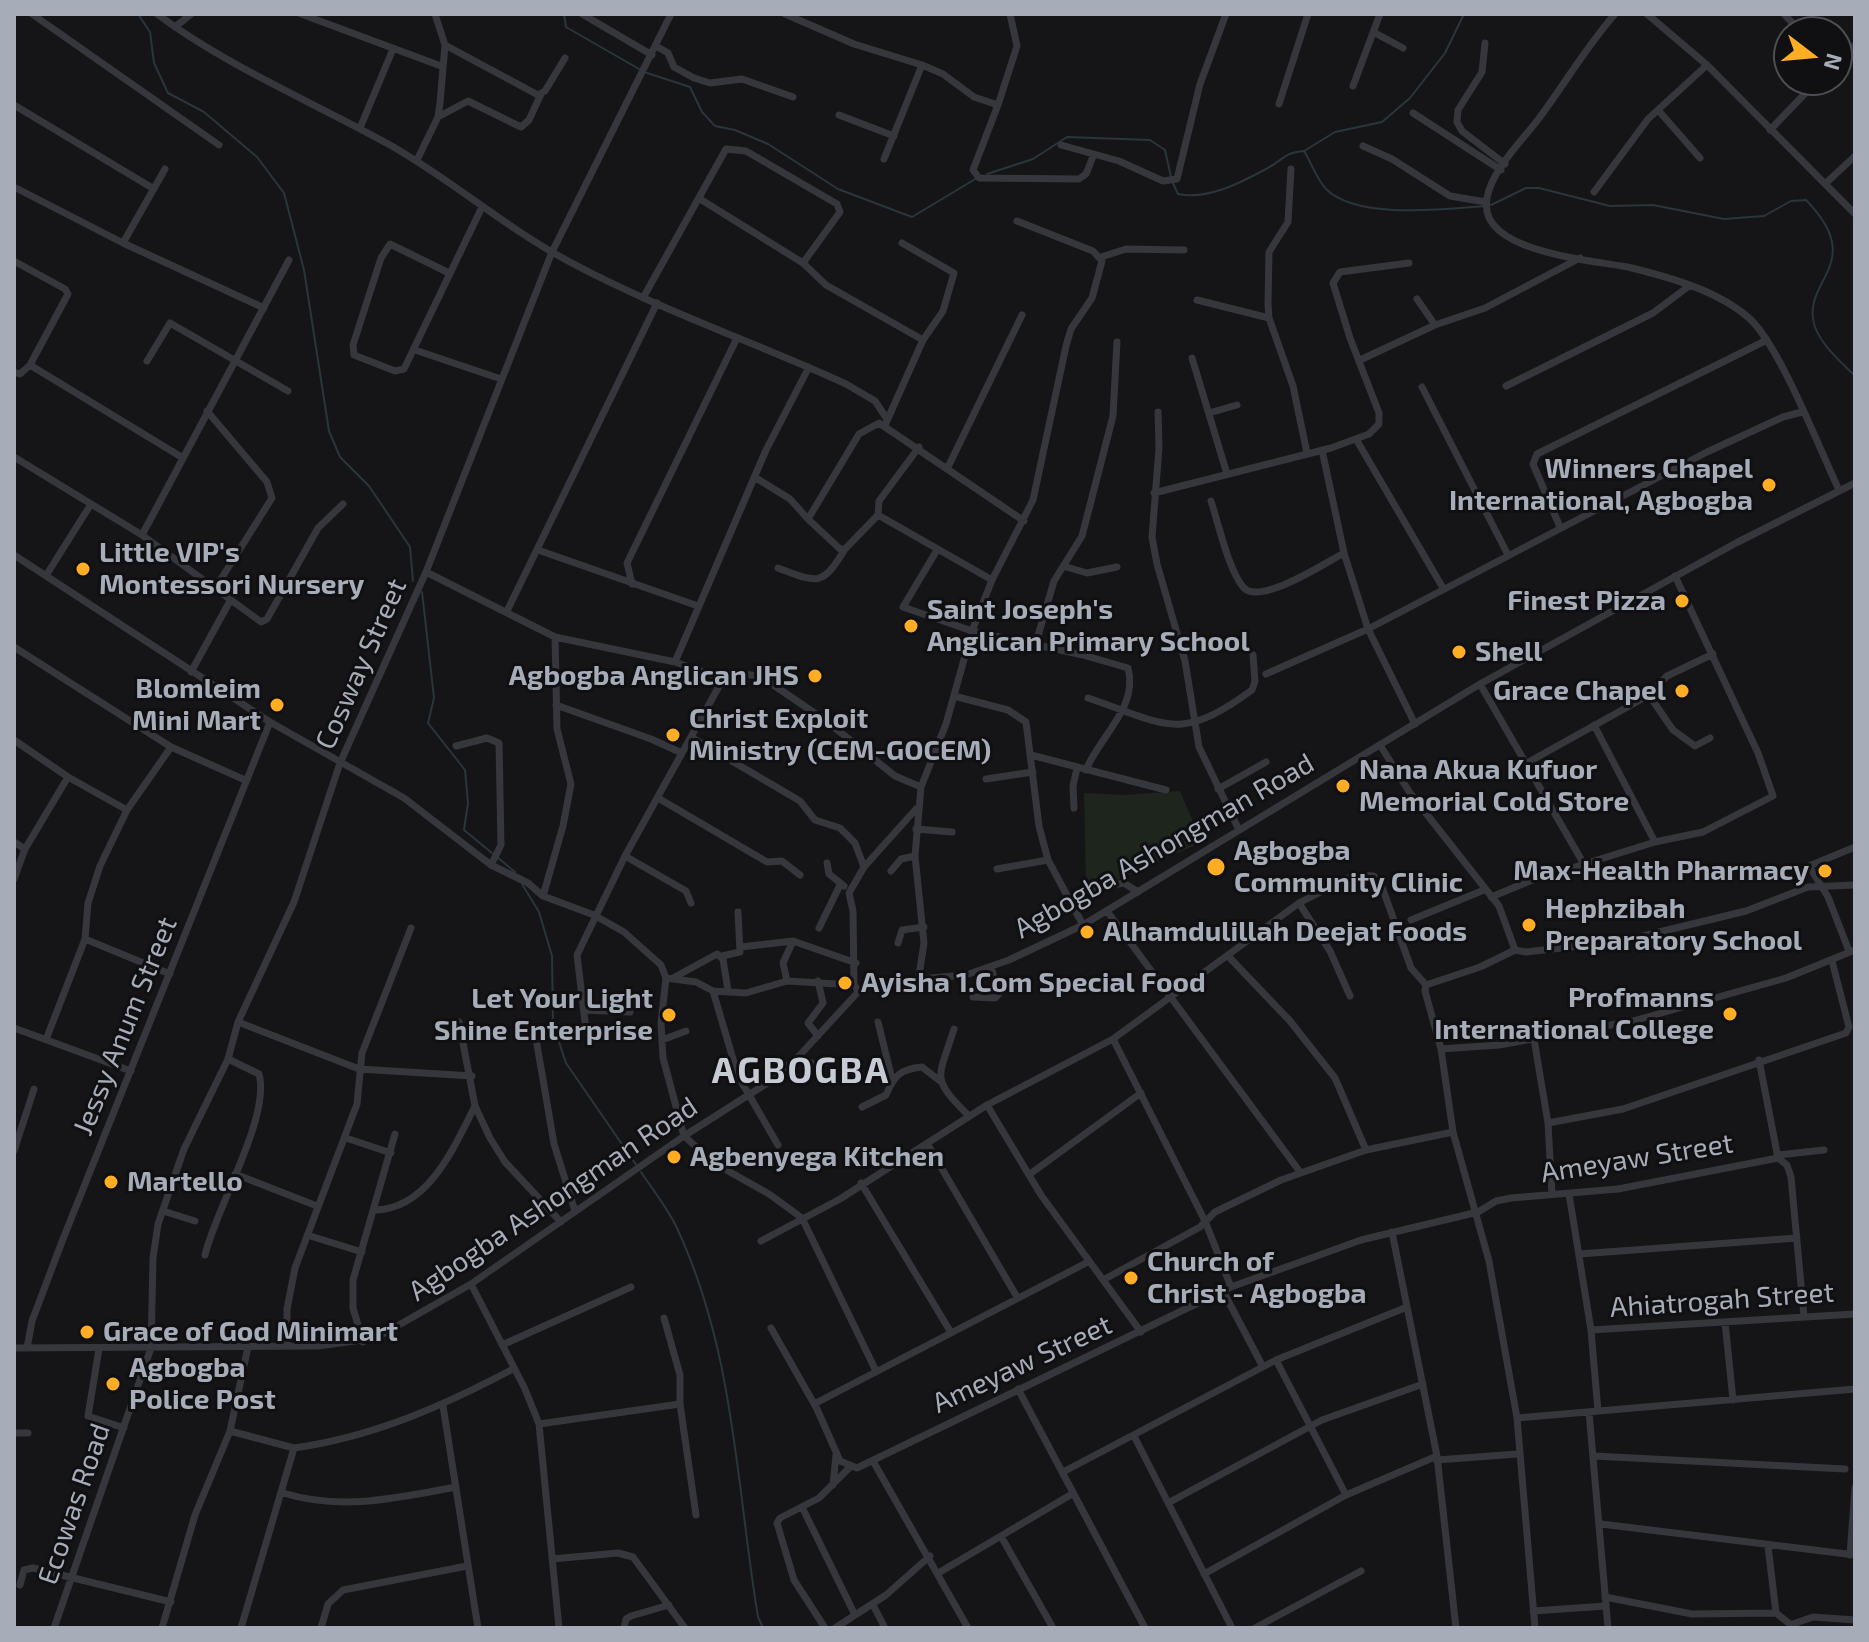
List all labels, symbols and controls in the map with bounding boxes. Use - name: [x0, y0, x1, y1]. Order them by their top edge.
- north arrow: [1773, 16, 1853, 96]
- text: N: [1819, 51, 1849, 73]
- place label: Winners Chapel International, Agbogba: [1449, 452, 1753, 518]
- marker: Winners Chapel International, Agbogba: [1760, 476, 1778, 494]
- place label: Little VIP's Montessori Nursery: [99, 536, 364, 602]
- marker: Little VIP's Montessori Nursery: [74, 560, 92, 578]
- street label: Cosway Street: [308, 573, 414, 755]
- place label: Finest Pizza: [1507, 584, 1666, 618]
- marker: Finest Pizza: [1673, 592, 1691, 610]
- place label: Saint Joseph's Anglican Primary School: [927, 593, 1250, 659]
- marker: Saint Joseph's Anglican Primary School: [902, 617, 920, 635]
- place label: Shell: [1475, 635, 1542, 669]
- marker: Shell: [1450, 643, 1468, 661]
- place label: Agbogba Anglican JHS: [509, 659, 799, 693]
- marker: Agbogba Anglican JHS: [806, 667, 824, 685]
- place label: Blomleim Mini Mart: [132, 672, 261, 738]
- place label: Grace Chapel: [1493, 674, 1666, 708]
- marker: Grace Chapel: [1673, 682, 1691, 700]
- marker: Blomleim Mini Mart: [268, 696, 286, 714]
- place label: Christ Exploit Ministry (CEM-GOCEM): [689, 702, 991, 768]
- marker: Christ Exploit Ministry (CEM-GOCEM): [664, 726, 682, 744]
- street label: Agbogba Ashongman Road: [1008, 746, 1320, 946]
- place label: Nana Akua Kufuor Memorial Cold Store: [1359, 753, 1629, 819]
- marker: Nana Akua Kufuor Memorial Cold Store: [1334, 777, 1352, 795]
- place label: Agbogba Community Clinic: [1234, 834, 1463, 900]
- place label: Max-Health Pharmacy: [1513, 854, 1809, 888]
- marker: Agbogba Community Clinic: [1205, 856, 1227, 878]
- marker: Max-Health Pharmacy: [1816, 862, 1834, 880]
- place label: Hephzibah Preparatory School: [1545, 892, 1802, 958]
- street label: Jessy Anum Street: [66, 912, 184, 1140]
- place label: Alhamdulillah Deejat Foods: [1103, 915, 1467, 949]
- marker: Hephzibah Preparatory School: [1520, 916, 1538, 934]
- marker: Alhamdulillah Deejat Foods: [1078, 923, 1096, 941]
- place label: Ayisha 1.Com Special Food: [861, 966, 1206, 1000]
- marker: Ayisha 1.Com Special Food: [836, 974, 854, 992]
- place label: Profmanns International College: [1434, 981, 1714, 1047]
- place label: Let Your Light Shine Enterprise: [434, 982, 653, 1048]
- marker: Profmanns International College: [1721, 1005, 1739, 1023]
- marker: Let Your Light Shine Enterprise: [660, 1006, 678, 1024]
- district label: AGBOGBA: [712, 1049, 890, 1093]
- street label: Agbogba Ashongman Road: [402, 1090, 704, 1308]
- street label: Ameyaw Street: [1539, 1126, 1735, 1190]
- place label: Agbenyega Kitchen: [690, 1140, 944, 1174]
- marker: Agbenyega Kitchen: [665, 1148, 683, 1166]
- place label: Martello: [127, 1165, 243, 1199]
- marker: Martello: [102, 1173, 120, 1191]
- place label: Church of Christ - Agbogba: [1147, 1245, 1367, 1311]
- marker: Church of Christ - Agbogba: [1122, 1269, 1140, 1287]
- street label: Ahiatrogah Street: [1609, 1275, 1835, 1325]
- street label: Ameyaw Street: [927, 1308, 1117, 1420]
- place label: Grace of God Minimart: [103, 1315, 398, 1349]
- marker: Grace of God Minimart: [78, 1323, 96, 1341]
- place label: Agbogba Police Post: [129, 1351, 276, 1417]
- marker: Agbogba Police Post: [104, 1375, 122, 1393]
- street label: Ecowas Road: [31, 1419, 117, 1589]

